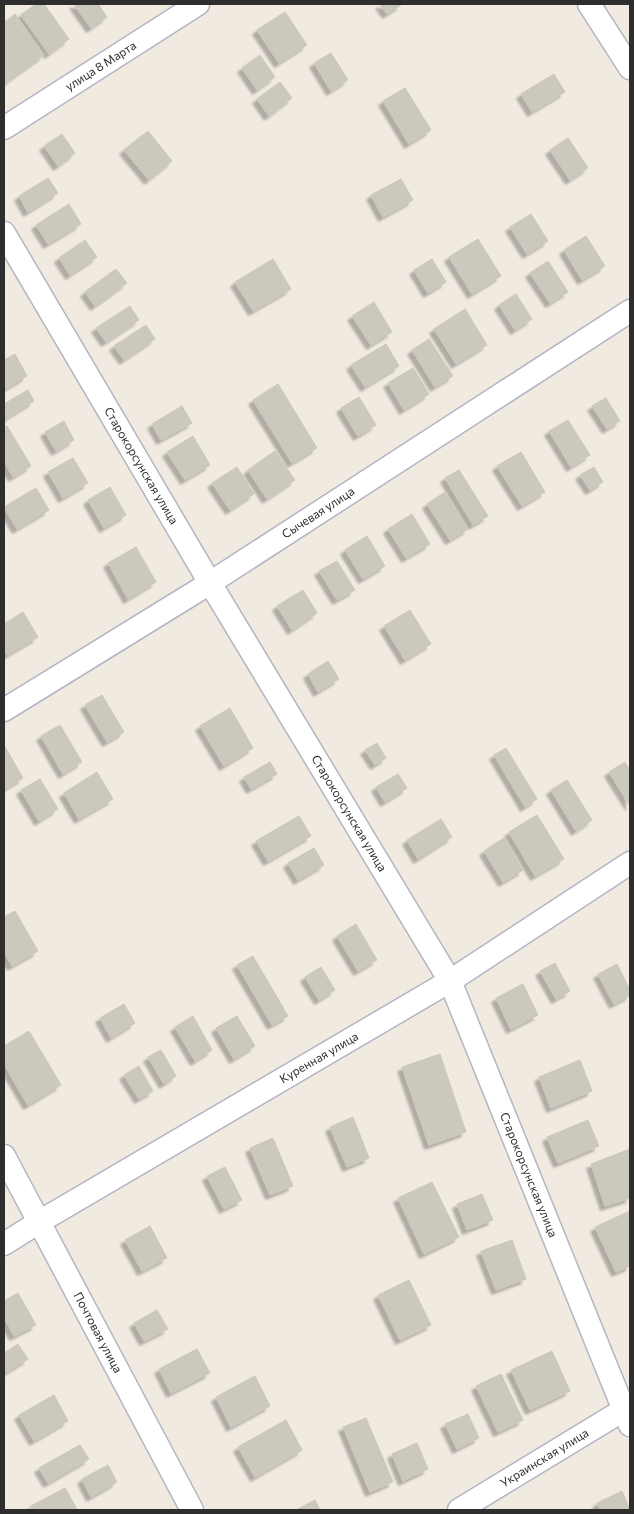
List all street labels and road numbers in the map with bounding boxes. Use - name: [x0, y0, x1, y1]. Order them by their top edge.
- street label: улица 8 Марта: [62, 37, 138, 93]
- street label: Старокорсунская улица: [102, 404, 182, 526]
- street label: Сычевая улица: [279, 483, 357, 541]
- street label: Старокорсунская улица: [309, 752, 390, 874]
- street label: Куренная улица: [277, 1028, 360, 1085]
- street label: Старокорсунская улица: [498, 1110, 561, 1239]
- street label: Почтовая улица: [72, 1289, 126, 1375]
- street label: Украинская улица: [497, 1425, 591, 1489]

